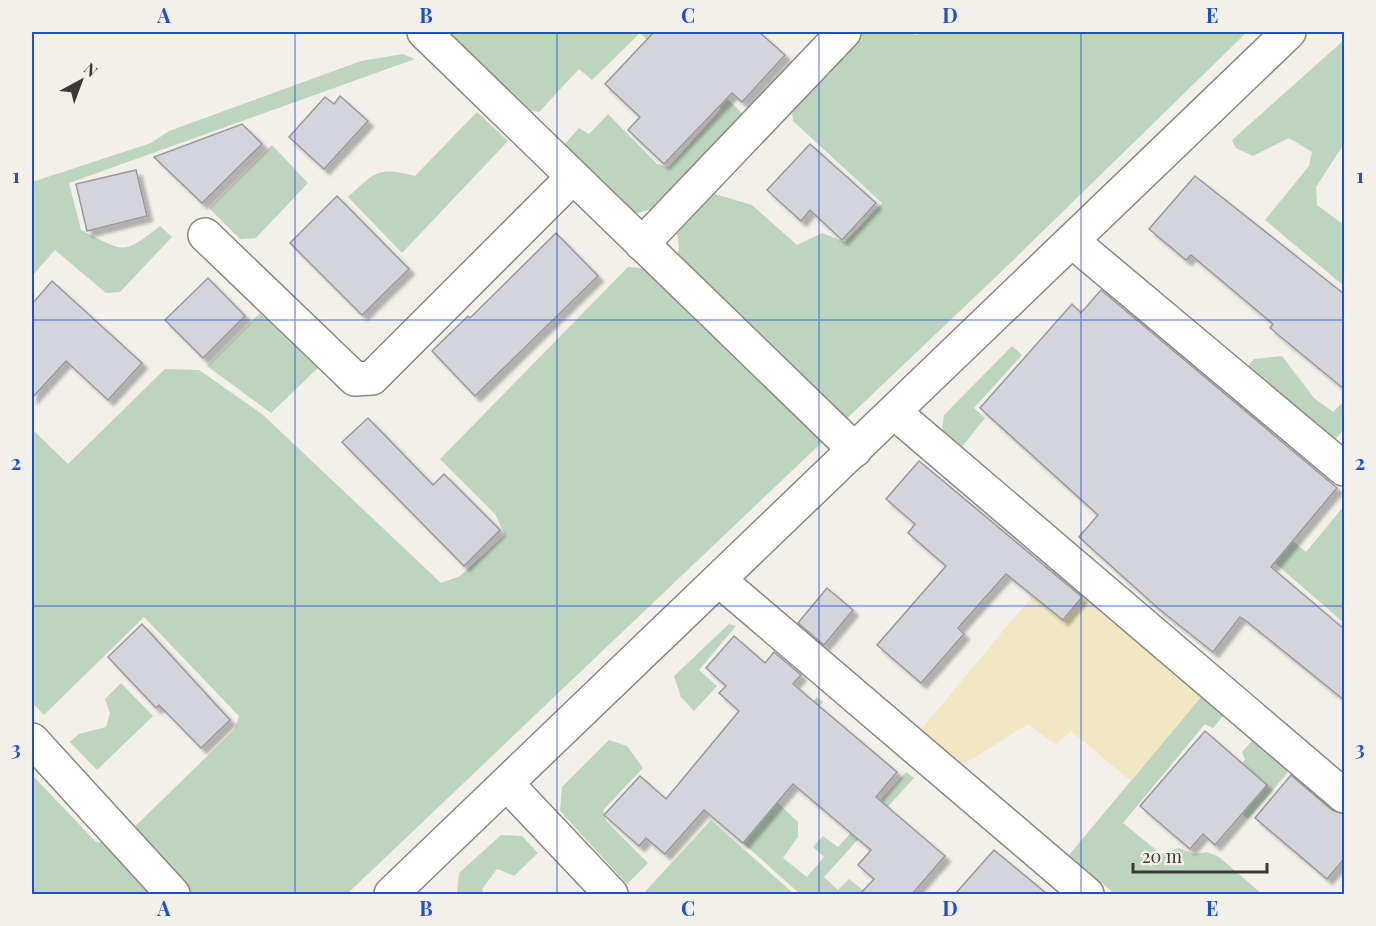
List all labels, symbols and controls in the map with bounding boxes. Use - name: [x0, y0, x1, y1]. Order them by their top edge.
- text: A: [156, 1, 171, 28]
- text: B: [419, 1, 433, 28]
- text: C: [681, 1, 695, 28]
- text: D: [942, 1, 958, 28]
- text: E: [1206, 1, 1218, 28]
- north arrow: [51, 51, 111, 111]
- text: N: [80, 58, 103, 81]
- text: 1: [12, 161, 20, 188]
- text: 1: [1356, 161, 1364, 188]
- text: 2: [11, 448, 21, 475]
- text: 2: [1355, 448, 1365, 475]
- text: 3: [11, 734, 21, 761]
- text: 3: [1355, 734, 1365, 761]
- scale bar: [1133, 836, 1266, 874]
- text: 20 m: [1142, 844, 1182, 868]
- text: A: [156, 894, 171, 921]
- text: B: [419, 894, 433, 921]
- text: C: [681, 894, 695, 921]
- text: D: [942, 894, 958, 921]
- text: E: [1206, 894, 1218, 921]

